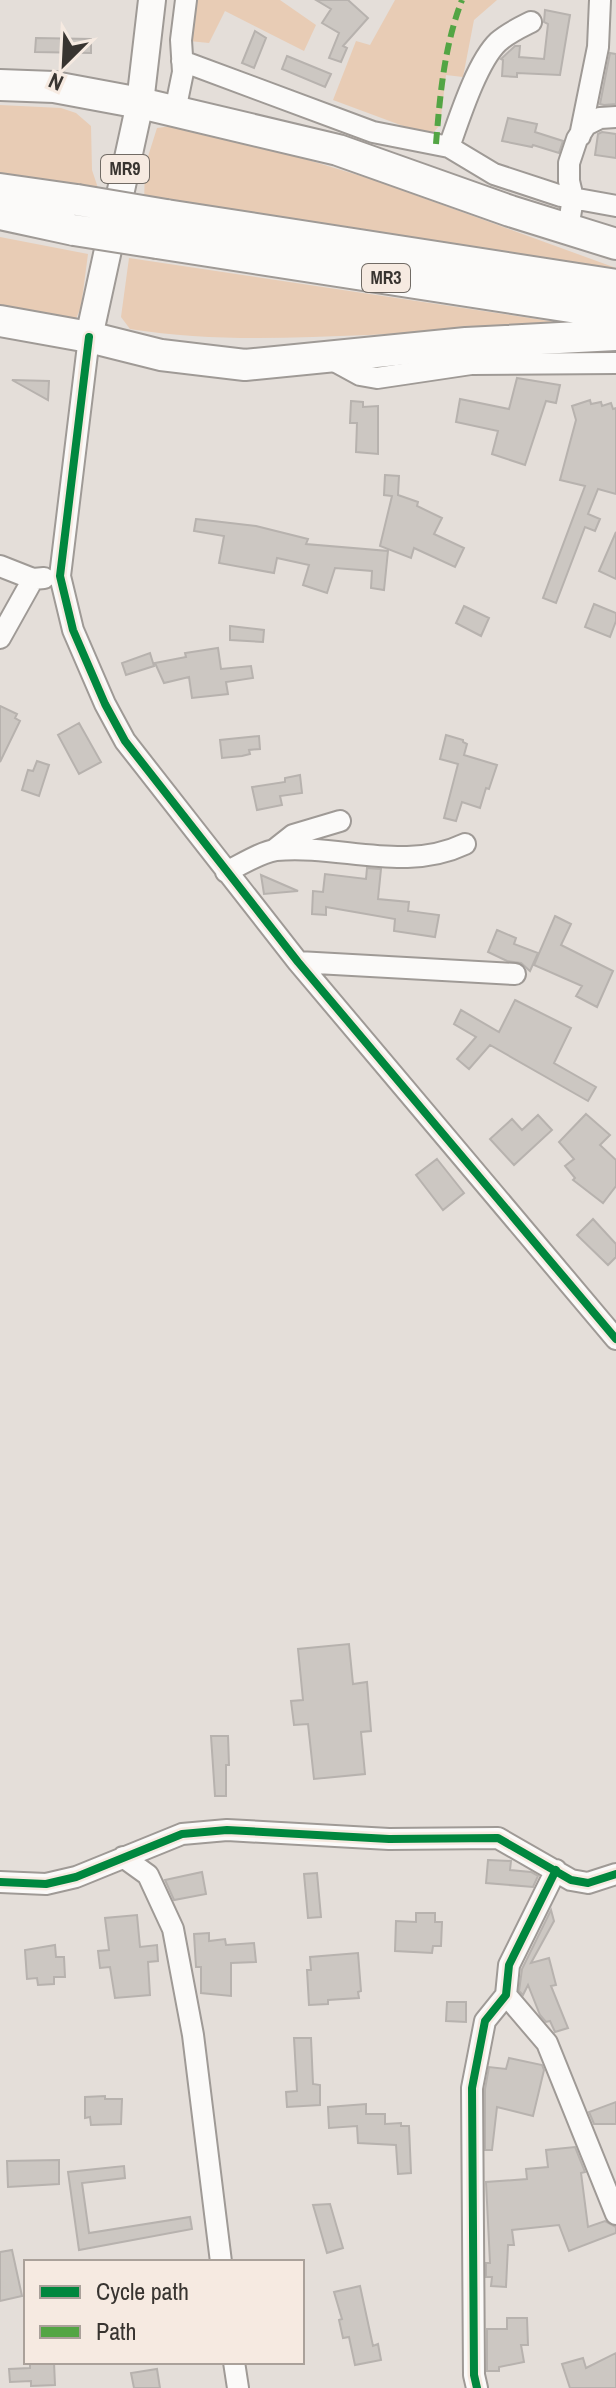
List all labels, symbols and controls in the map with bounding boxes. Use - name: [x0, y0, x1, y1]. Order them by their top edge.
- north arrow: [24, 24, 104, 104]
- text: N: [44, 66, 68, 99]
- road number: MR9: [101, 155, 149, 183]
- road number: MR3: [362, 264, 410, 292]
- legend: [24, 2260, 304, 2364]
- text: Cycle path: [96, 2275, 189, 2307]
- text: Path: [96, 2315, 137, 2347]

